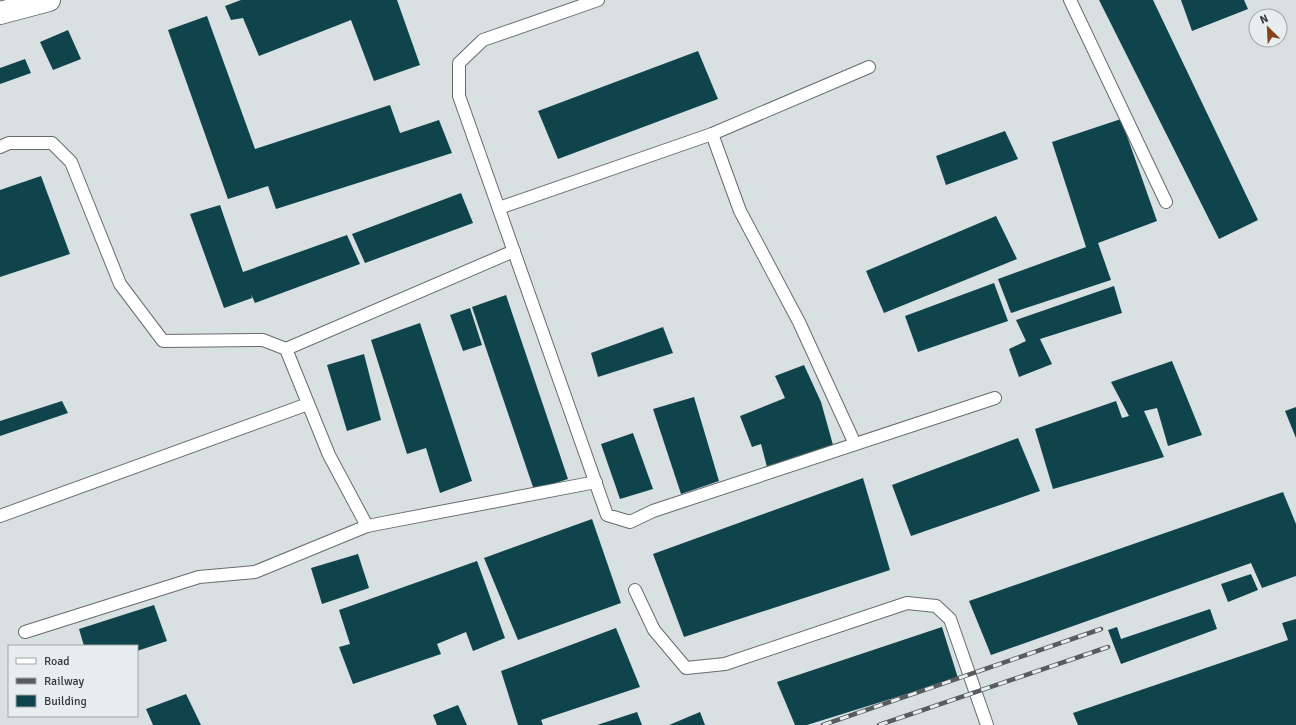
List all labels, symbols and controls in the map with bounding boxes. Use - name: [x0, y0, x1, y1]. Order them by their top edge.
- north arrow: [1248, 8, 1288, 48]
- text: N: [1258, 12, 1270, 27]
- legend: [8, 645, 138, 717]
- text: Road: [44, 654, 70, 669]
- text: Railway: [44, 674, 84, 689]
- text: Building: [44, 694, 87, 709]

